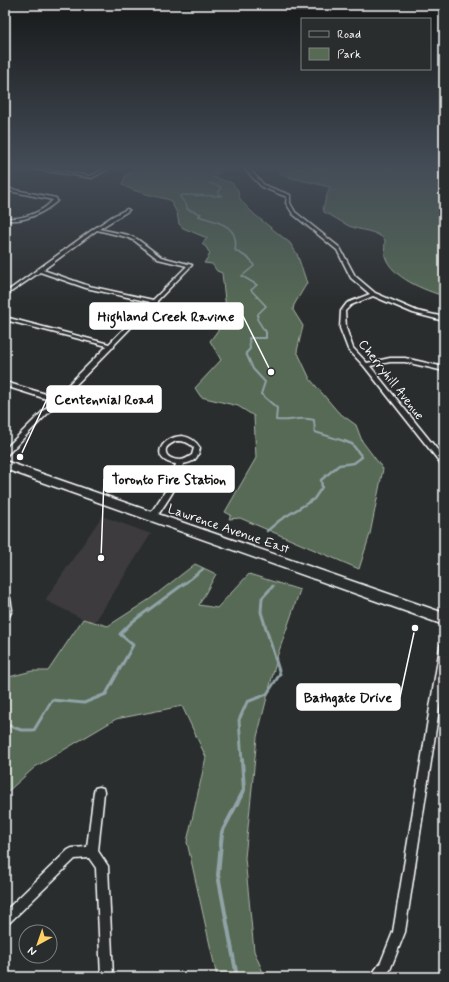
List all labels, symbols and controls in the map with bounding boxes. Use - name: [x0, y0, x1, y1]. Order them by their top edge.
- legend: [301, 18, 431, 70]
- text: Road: [337, 27, 361, 43]
- text: Park: [337, 47, 361, 63]
- callout: Highland Creek Ravine: [90, 303, 243, 329]
- text: Highland Creek Ravine: [97, 308, 235, 329]
- street label: Cherryhill Avenue: [354, 336, 428, 424]
- callout: Centennial Road: [47, 386, 161, 412]
- text: Centennial Road: [54, 391, 154, 409]
- callout: Toronto Fire Station: [104, 466, 234, 492]
- text: Toronto Fire Station: [112, 471, 226, 489]
- street label: Lawrence Avenue East: [165, 501, 292, 558]
- callout: Bathgate Drive: [297, 684, 400, 710]
- text: Bathgate Drive: [304, 689, 392, 708]
- north arrow: [18, 924, 58, 964]
- text: N: [25, 943, 40, 959]

